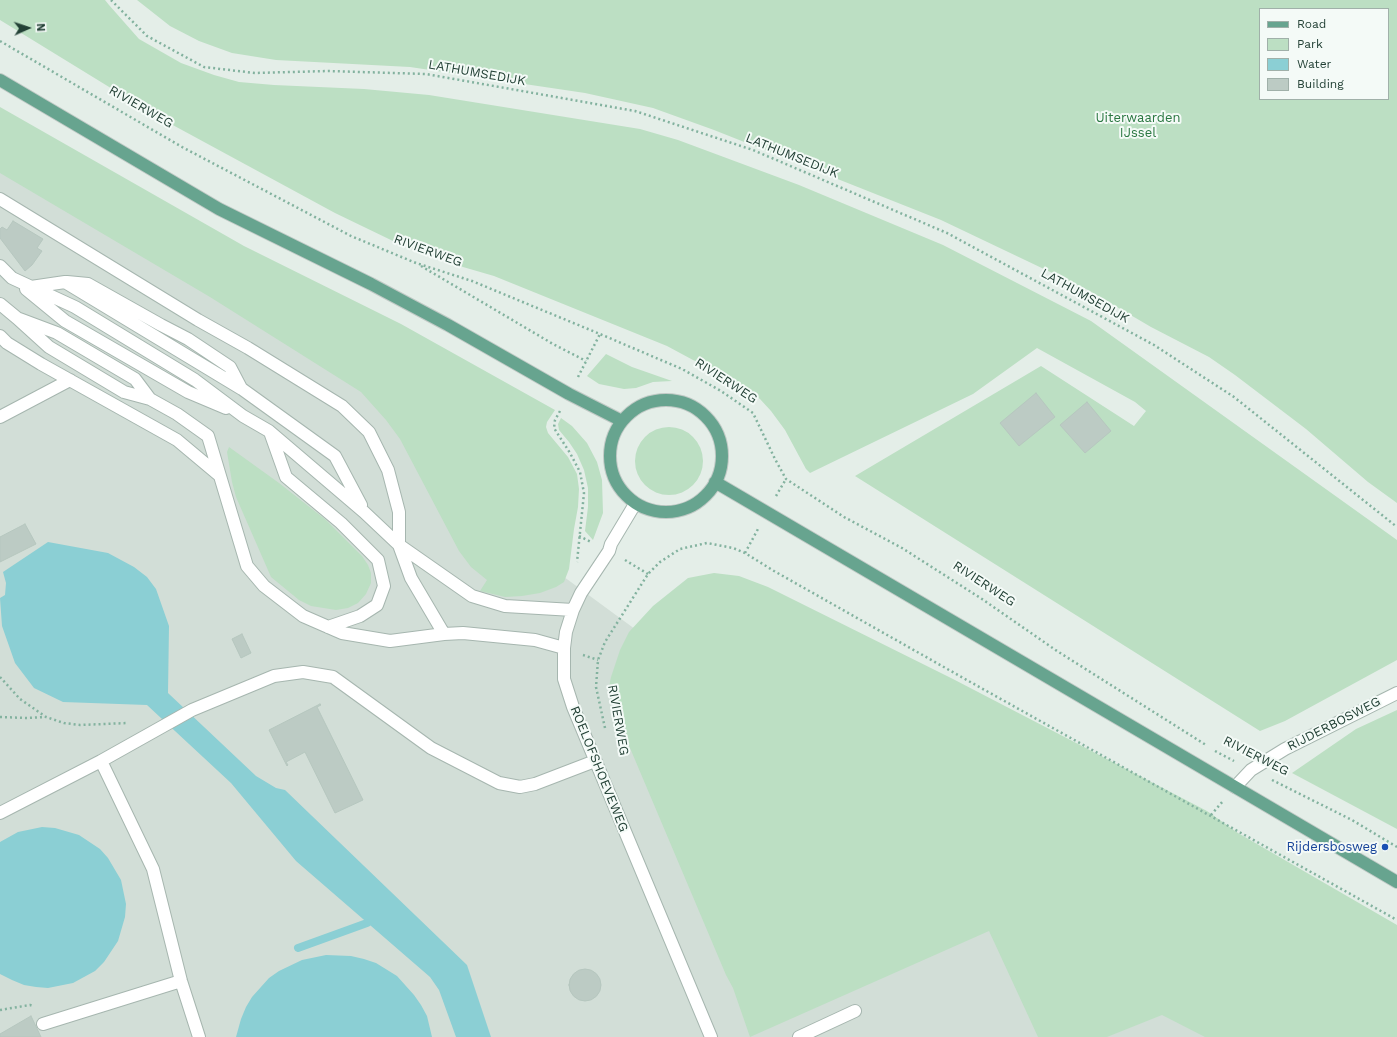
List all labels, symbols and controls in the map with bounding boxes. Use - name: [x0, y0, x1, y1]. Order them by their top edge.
- north arrow: [8, 8, 48, 48]
- legend: [1259, 8, 1389, 100]
- text: Road: [1297, 17, 1326, 31]
- text: N: [34, 23, 47, 32]
- text: Park: [1297, 37, 1323, 51]
- street label: LATHUMSEDIJK: [427, 57, 527, 89]
- text: Water: [1297, 57, 1331, 71]
- text: Building: [1297, 77, 1344, 91]
- street label: RIVIERWEG: [106, 82, 176, 132]
- park label: Uiterwaarden IJssel: [1095, 110, 1181, 141]
- street label: LATHUMSEDIJK: [743, 130, 841, 182]
- street label: RIVIERWEG: [392, 231, 464, 271]
- street label: LATHUMSEDIJK: [1038, 265, 1132, 327]
- street label: RIVIERWEG: [692, 355, 760, 407]
- street label: RIVIERWEG: [950, 558, 1018, 610]
- street label: RIVIERWEG: [604, 683, 632, 757]
- street label: RIJDERBOSWEG: [1285, 694, 1383, 754]
- street label: ROELOFSHOEVEWEG: [567, 704, 631, 834]
- street label: RIVIERWEG: [1221, 733, 1291, 779]
- place label: Rijdersbosweg: [1286, 839, 1377, 855]
- marker: Rijdersbosweg: [1380, 842, 1390, 852]

